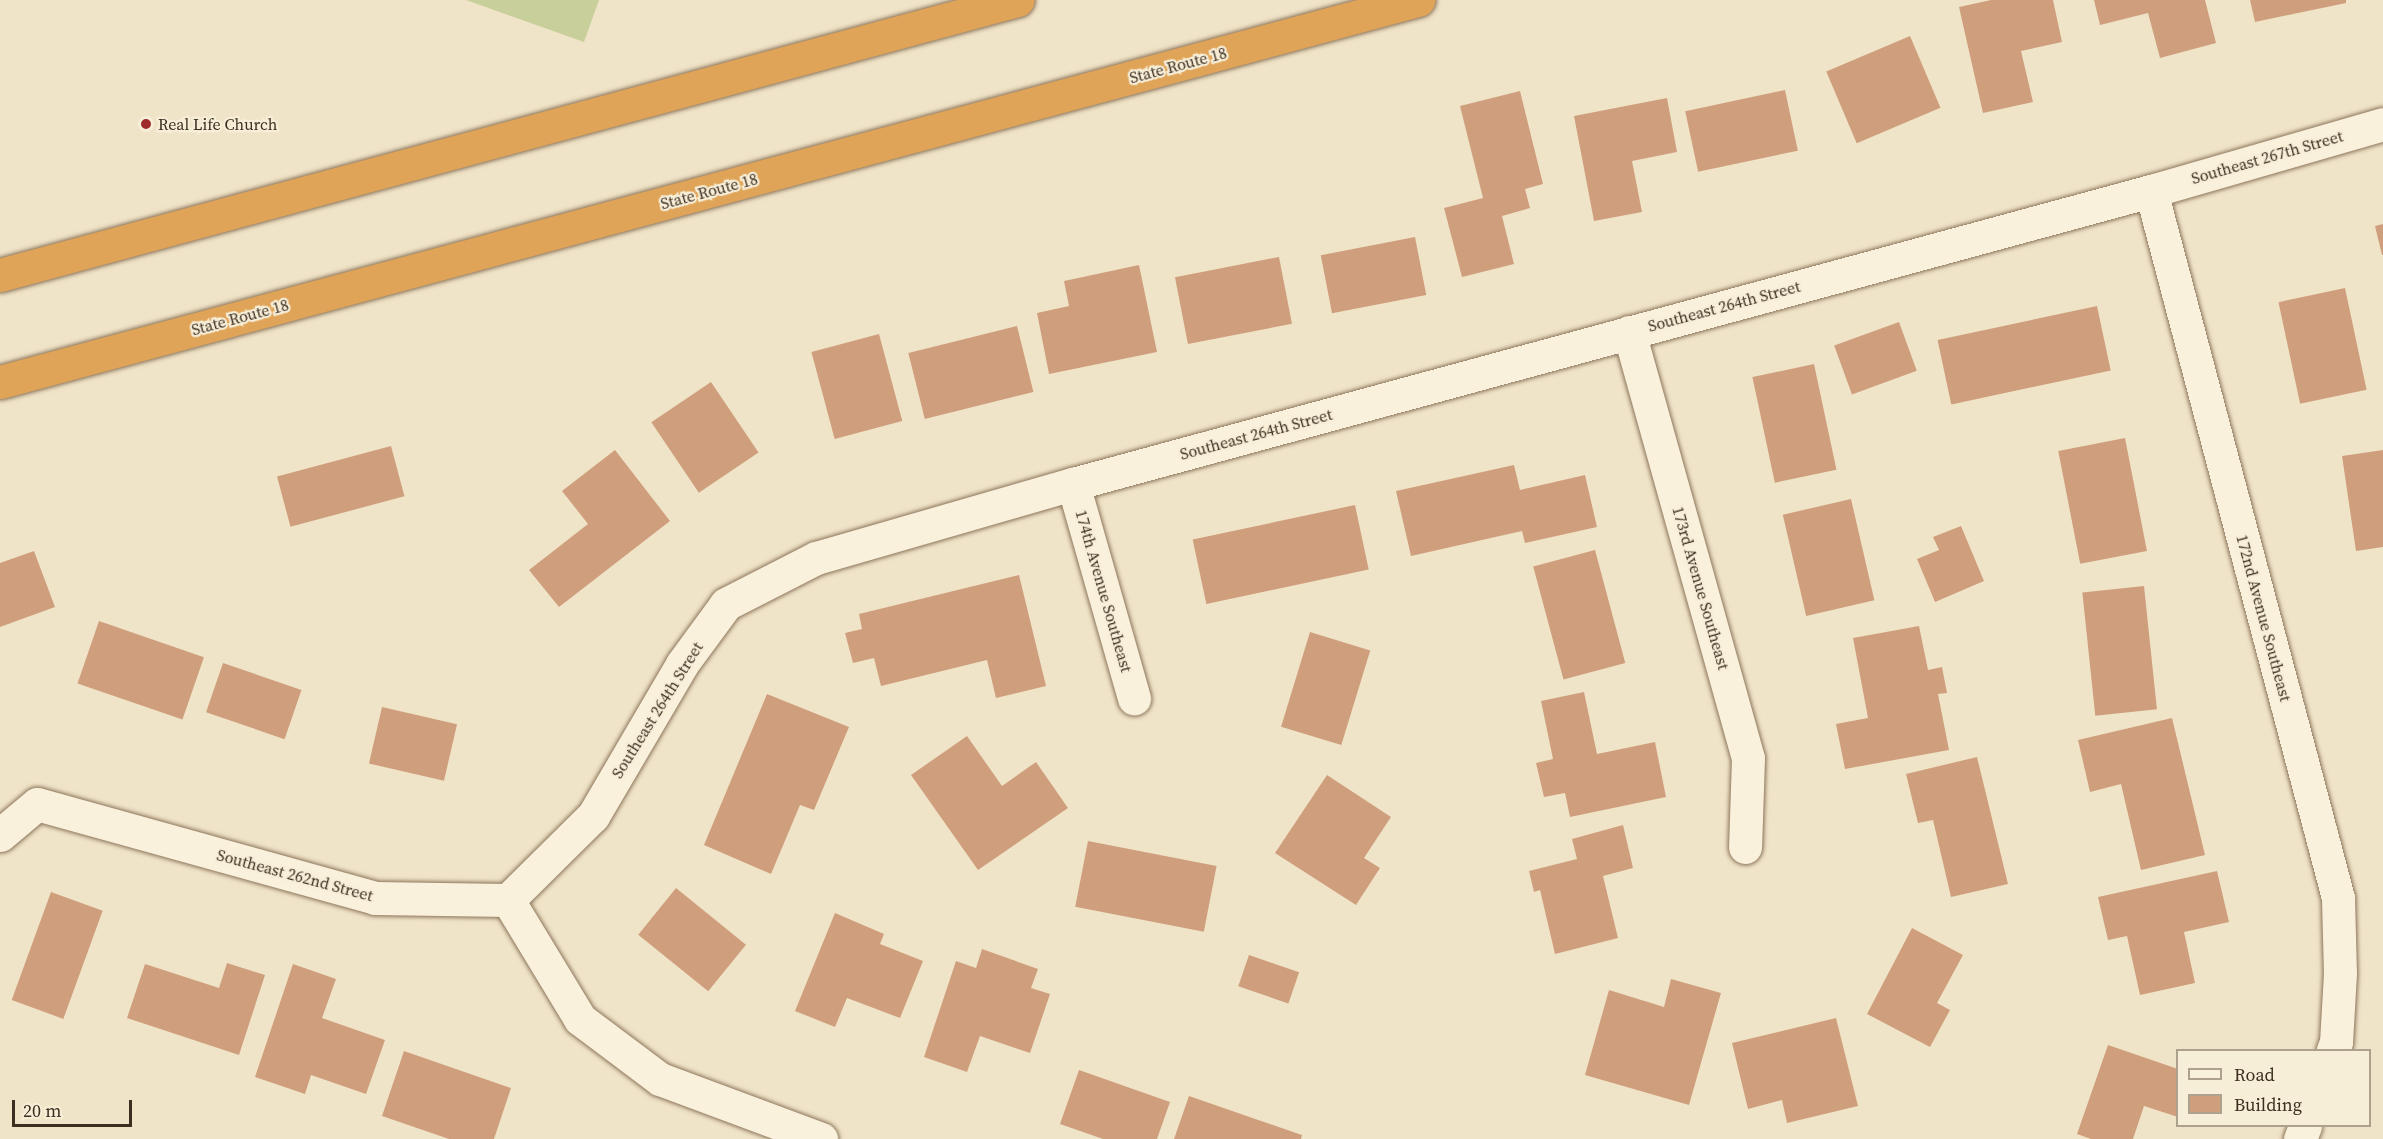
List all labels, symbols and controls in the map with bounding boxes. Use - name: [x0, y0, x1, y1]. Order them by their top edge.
- street label: State Route 18: [1127, 43, 1229, 87]
- place label: Real Life Church: [158, 114, 277, 134]
- marker: Real Life Church: [139, 117, 153, 131]
- street label: Southeast 267th Street: [2189, 126, 2345, 188]
- street label: State Route 18: [658, 169, 760, 213]
- street label: Southeast 264th Street: [1646, 276, 1802, 336]
- street label: State Route 18: [189, 295, 291, 339]
- street label: Southeast 264th Street: [1178, 404, 1334, 464]
- street label: 173rd Avenue Southeast: [1668, 504, 1734, 672]
- street label: 174th Avenue Southeast: [1072, 508, 1136, 674]
- street label: 172nd Avenue Southeast: [2232, 532, 2296, 704]
- street label: Southeast 264th Street: [607, 638, 707, 782]
- street label: Southeast 262nd Street: [215, 845, 375, 905]
- legend: [2176, 1049, 2371, 1127]
- text: Road: [2234, 1062, 2275, 1087]
- scale bar: [15, 1088, 135, 1126]
- text: Building: [2234, 1092, 2302, 1117]
- text: 20 m: [23, 1098, 61, 1123]

